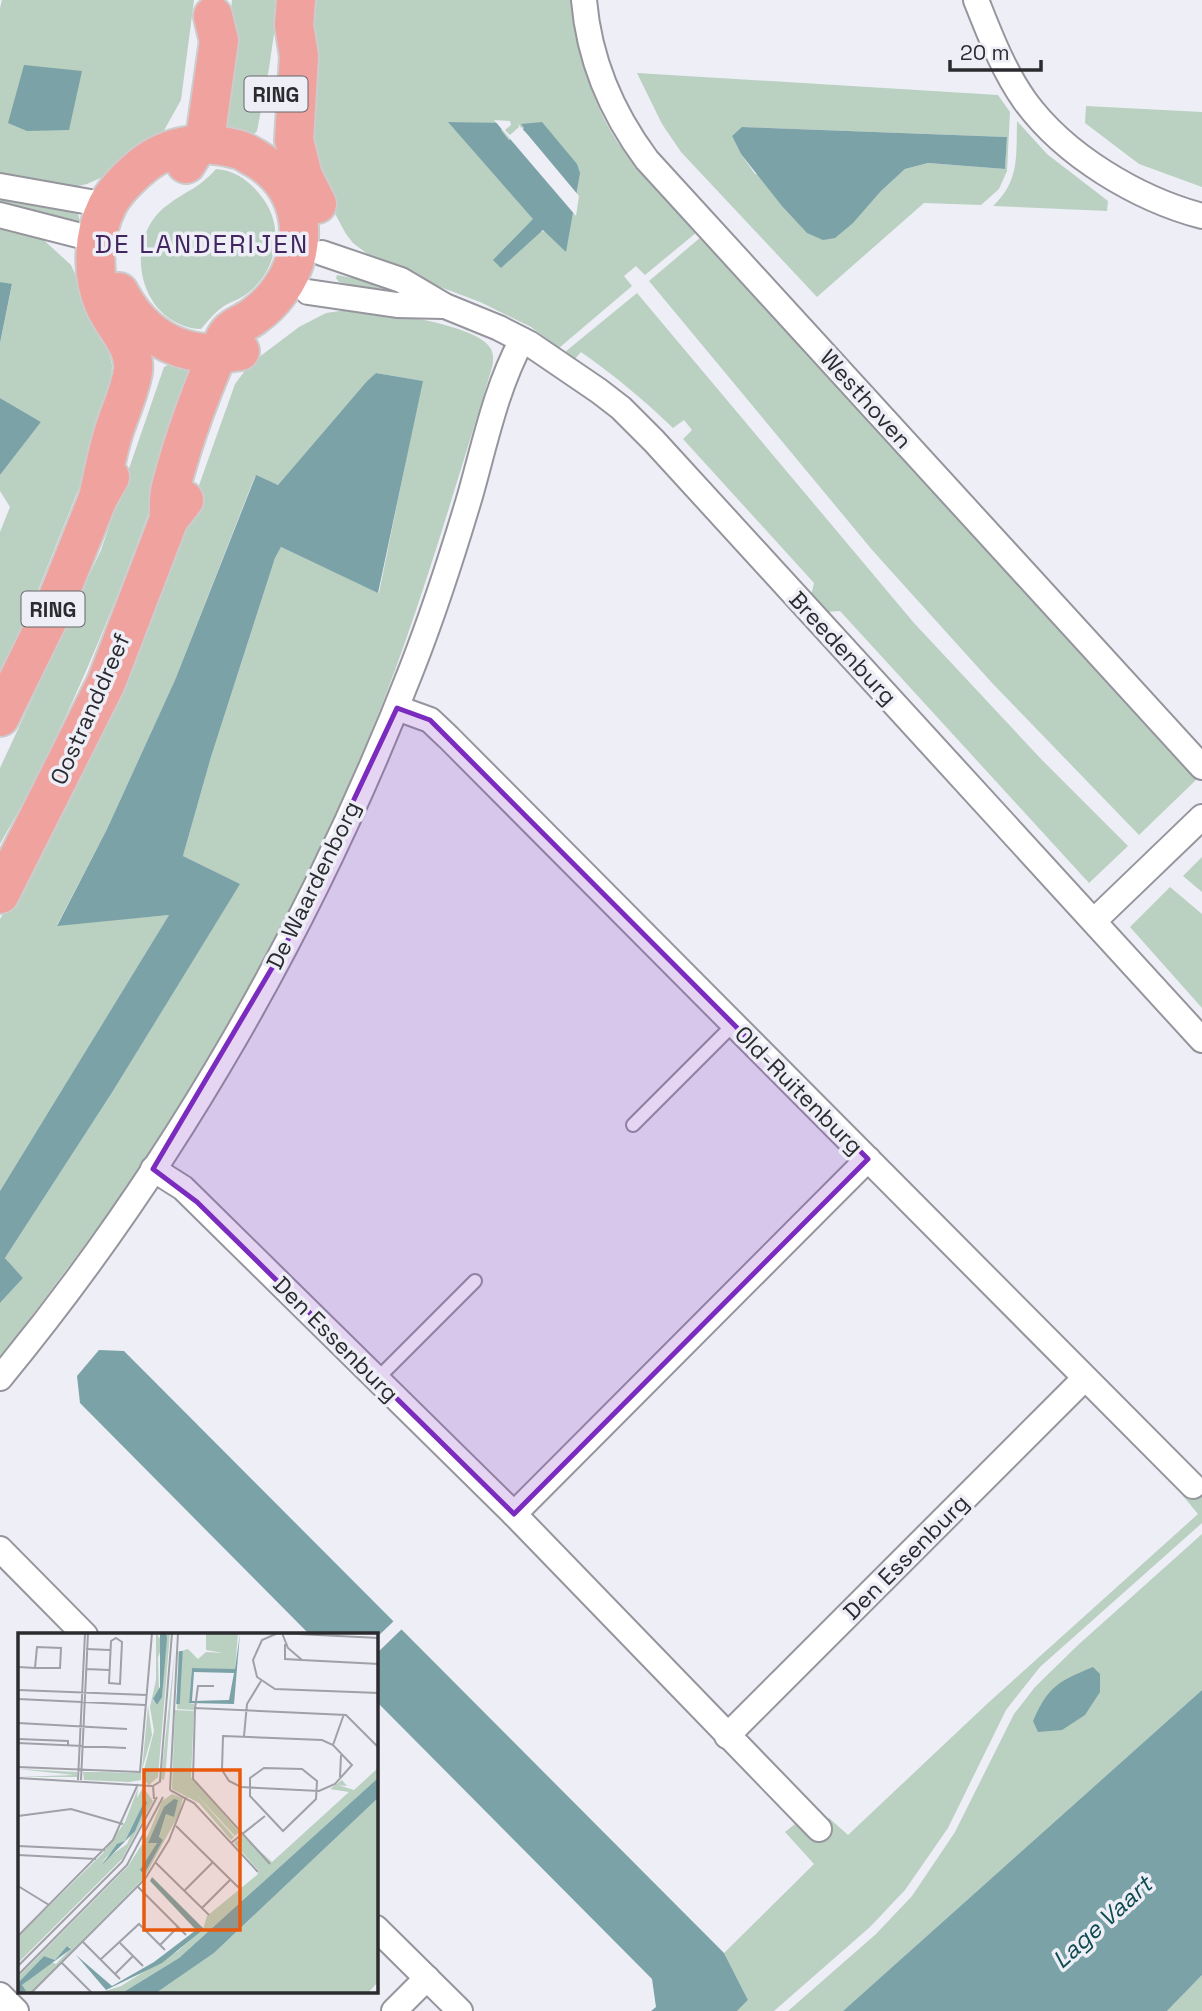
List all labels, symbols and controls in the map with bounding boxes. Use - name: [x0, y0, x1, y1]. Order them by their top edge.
- scale bar: [950, 28, 1041, 72]
- text: 20 m: [960, 39, 1010, 66]
- road number: RING: [244, 76, 308, 112]
- district label: DE LANDERIJEN: [95, 227, 309, 261]
- street label: Westhoven: [814, 343, 918, 455]
- street label: Breedenburg: [783, 585, 903, 711]
- road number: RING: [22, 592, 84, 626]
- street label: Oostranddreef: [43, 629, 137, 789]
- street label: De Waardenborg: [259, 796, 367, 974]
- street label: Old-Ruitenburg: [728, 1019, 870, 1161]
- street label: Den Essenburg: [267, 1270, 405, 1408]
- street label: Den Essenburg: [837, 1488, 975, 1626]
- inset map: [18, 1633, 378, 1994]
- water label: Lage Vaart: [1046, 1868, 1160, 1975]

